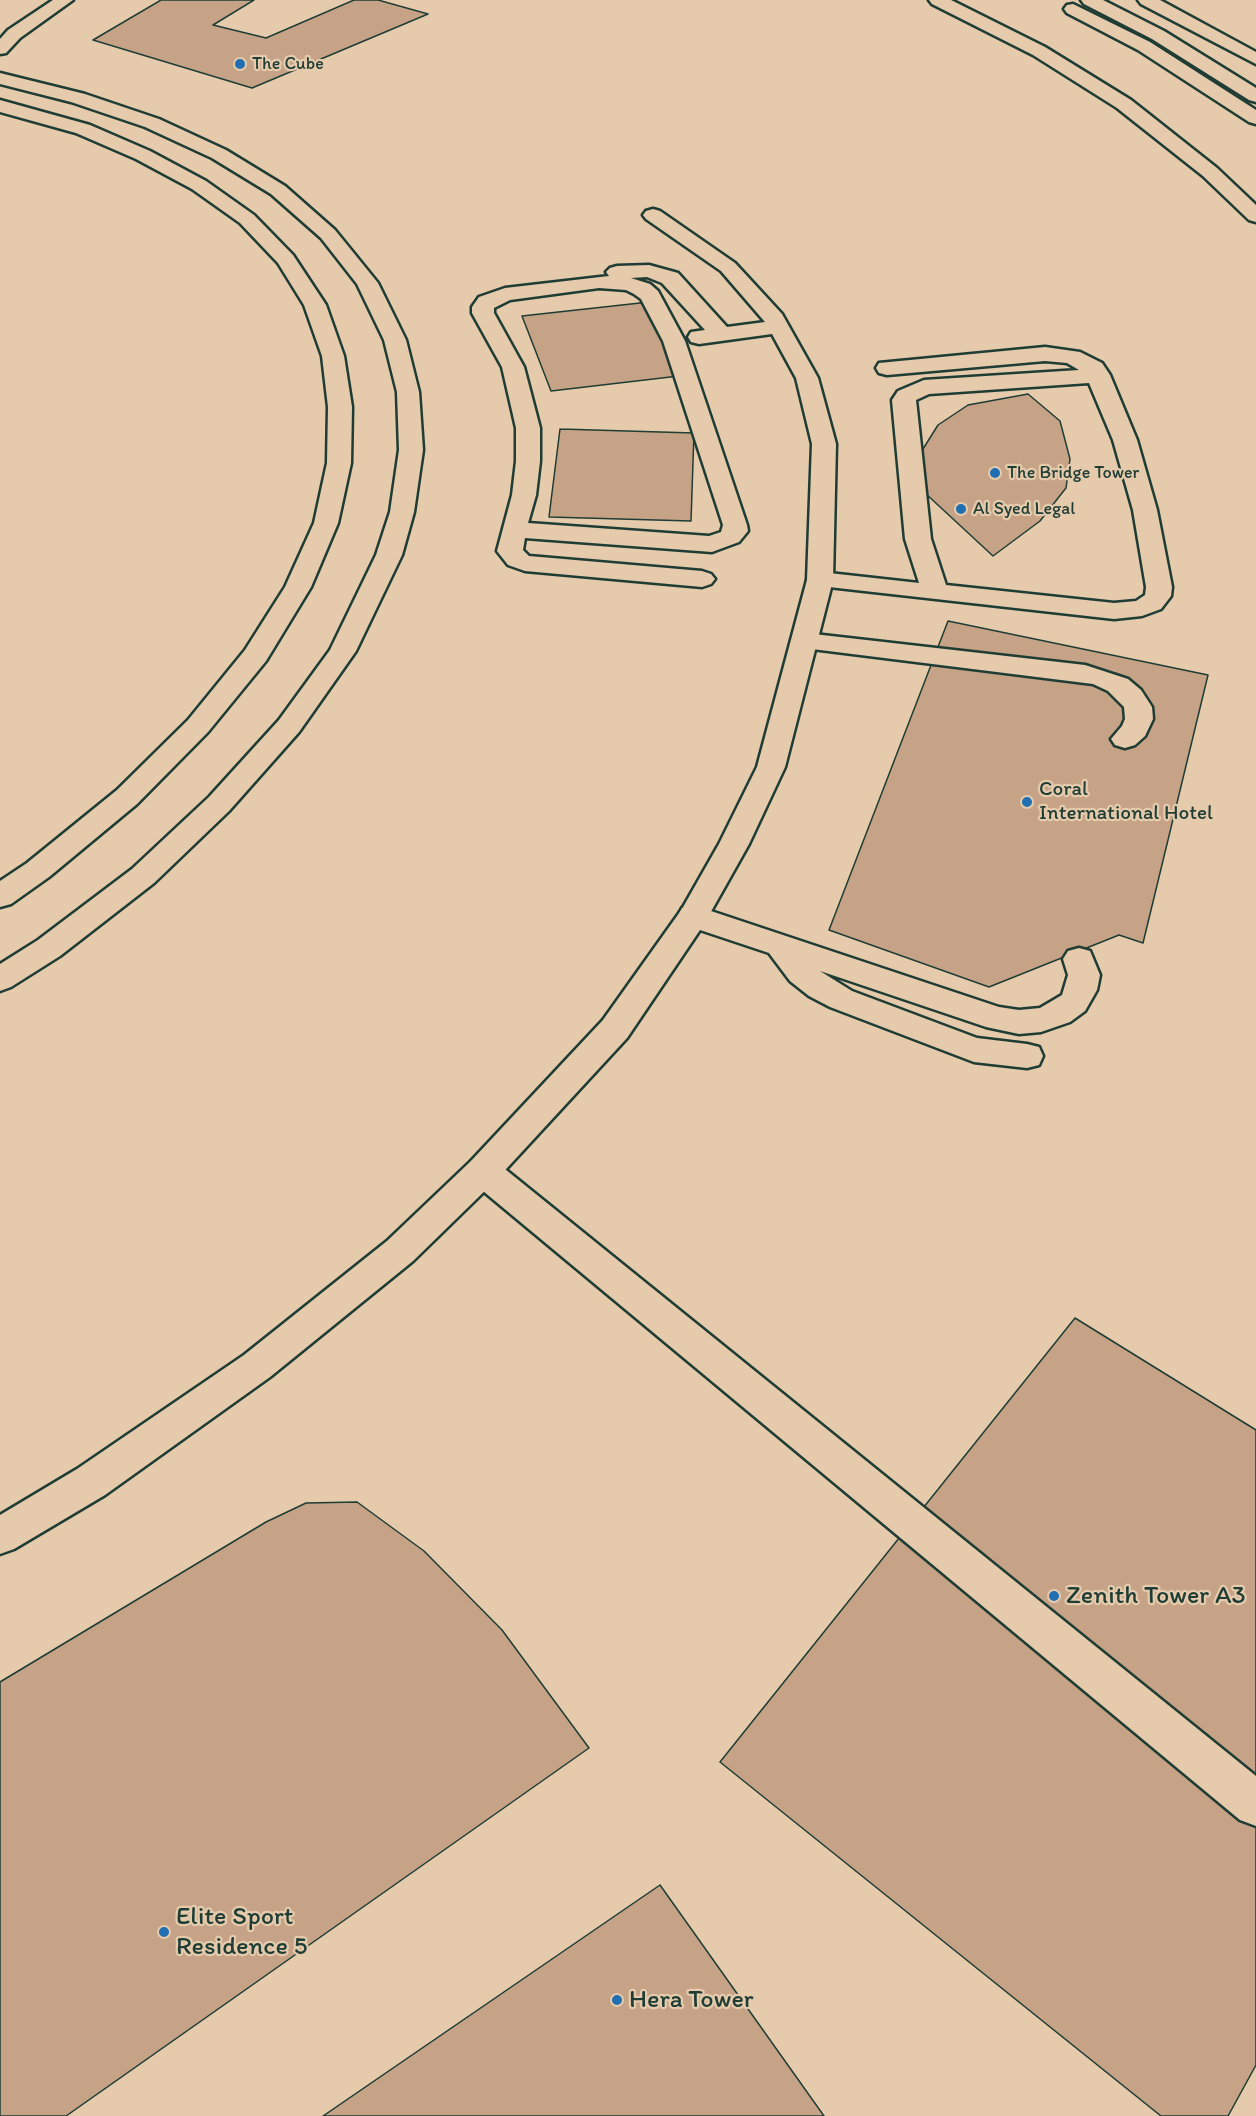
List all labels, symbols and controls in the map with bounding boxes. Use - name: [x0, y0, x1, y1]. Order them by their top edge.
- place label: The Cube: [252, 53, 324, 75]
- marker: The Cube: [233, 57, 247, 71]
- place label: The Bridge Tower: [1007, 462, 1139, 484]
- marker: The Bridge Tower: [988, 466, 1002, 480]
- place label: Al Syed Legal: [973, 498, 1075, 520]
- marker: Al Syed Legal: [954, 502, 968, 516]
- place label: Coral International Hotel: [1039, 777, 1213, 827]
- marker: Coral International Hotel: [1020, 795, 1034, 809]
- place label: Zenith Tower A3: [1066, 1580, 1246, 1612]
- marker: Zenith Tower A3: [1047, 1589, 1061, 1603]
- place label: Elite Sport Residence 5: [176, 1901, 307, 1962]
- marker: Elite Sport Residence 5: [157, 1925, 171, 1939]
- place label: Hera Tower: [629, 1984, 754, 2016]
- marker: Hera Tower: [610, 1993, 624, 2007]

